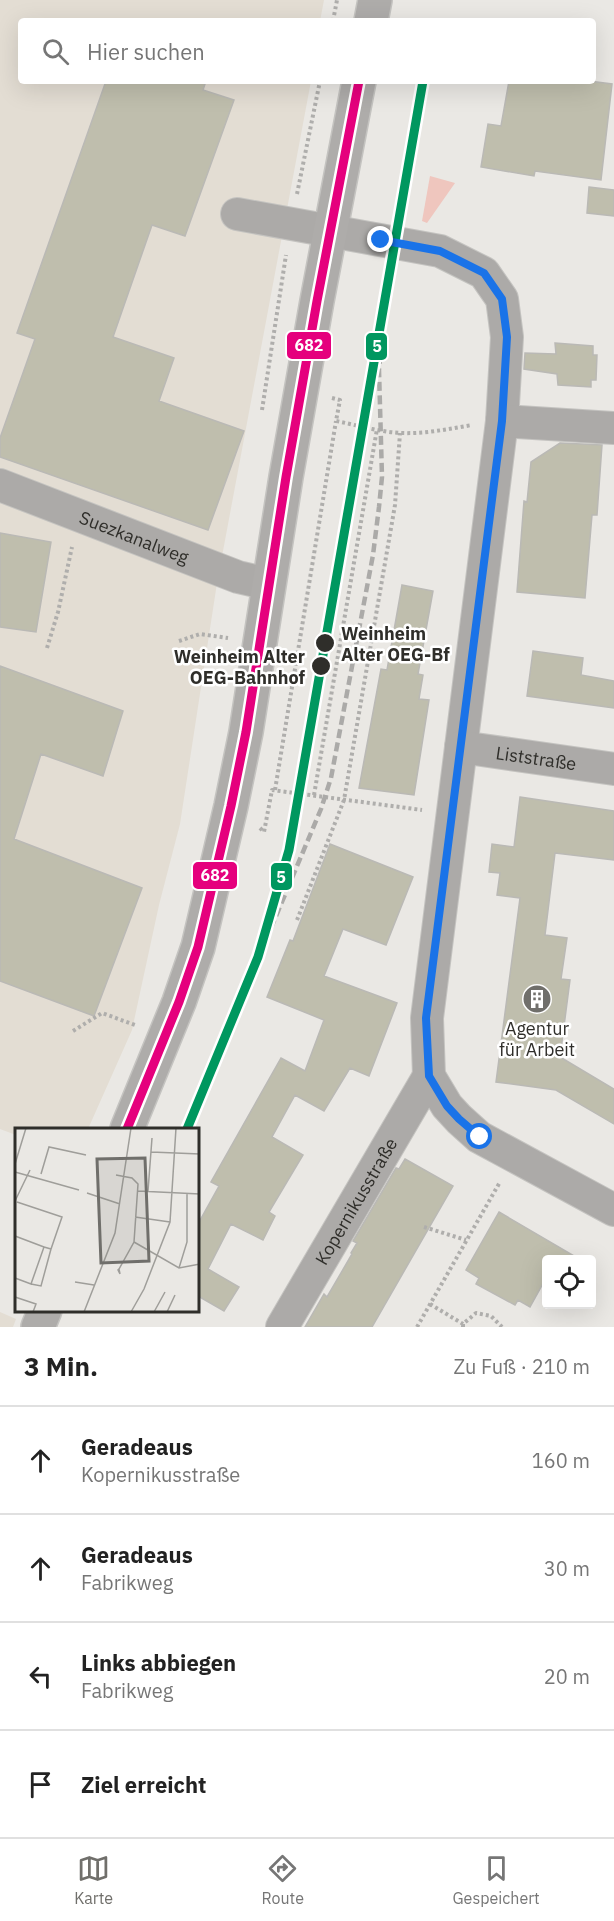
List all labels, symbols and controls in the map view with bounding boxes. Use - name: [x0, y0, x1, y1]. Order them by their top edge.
- search box: [18, 18, 596, 84]
- icon: search: [39, 35, 72, 68]
- text: Hier suchen: [87, 37, 205, 66]
- route end: [367, 226, 393, 252]
- line badge: 682: [286, 331, 332, 360]
- line badge: 5: [365, 332, 388, 361]
- text: 682: [295, 335, 323, 355]
- text: 5: [372, 336, 382, 356]
- street label: Suezkanalweg: [76, 505, 193, 569]
- place label: Weinheim Alter OEG-Bf: [341, 622, 450, 666]
- marker: Weinheim Alter OEG-Bf: [314, 632, 336, 654]
- place label: Weinheim Alter OEG-Bahnhof: [174, 645, 305, 689]
- marker: Weinheim Alter OEG-Bahnhof: [310, 655, 332, 677]
- street label: Liststraße: [494, 741, 578, 775]
- line badge: 682: [192, 861, 238, 890]
- line badge: 5: [270, 862, 293, 891]
- text: 682: [201, 865, 229, 885]
- text: 5: [276, 867, 286, 887]
- building icon: Agentur für Arbeit: [521, 983, 553, 1015]
- place label: Agentur für Arbeit: [499, 1017, 575, 1061]
- route start: [466, 1123, 492, 1149]
- inset map: [15, 1128, 200, 1312]
- street label: Kopernikusstraße: [310, 1133, 402, 1269]
- map controls: [542, 1255, 596, 1309]
- button: locate: [542, 1255, 596, 1309]
- text: 3 Min.: [24, 1349, 98, 1383]
- text: Zu Fuß · 210 m: [453, 1353, 590, 1380]
- text: Geradeaus: [81, 1432, 193, 1461]
- icon: ahead: [24, 1444, 57, 1477]
- text: 160 m: [532, 1447, 590, 1474]
- text: Kopernikusstraße: [81, 1461, 240, 1488]
- text: Geradeaus: [81, 1540, 193, 1569]
- icon: ahead: [24, 1552, 57, 1585]
- text: 30 m: [544, 1555, 590, 1582]
- text: Fabrikweg: [81, 1569, 173, 1596]
- text: Links abbiegen: [81, 1648, 236, 1677]
- icon: left: [24, 1660, 57, 1693]
- text: 20 m: [544, 1663, 590, 1690]
- text: Fabrikweg: [81, 1677, 173, 1704]
- icon: arrive: [24, 1768, 57, 1801]
- text: Ziel erreicht: [81, 1770, 206, 1799]
- tab: Karte: [74, 1852, 113, 1908]
- tab: Route: [262, 1852, 304, 1908]
- tab: Gespeichert: [452, 1852, 540, 1908]

